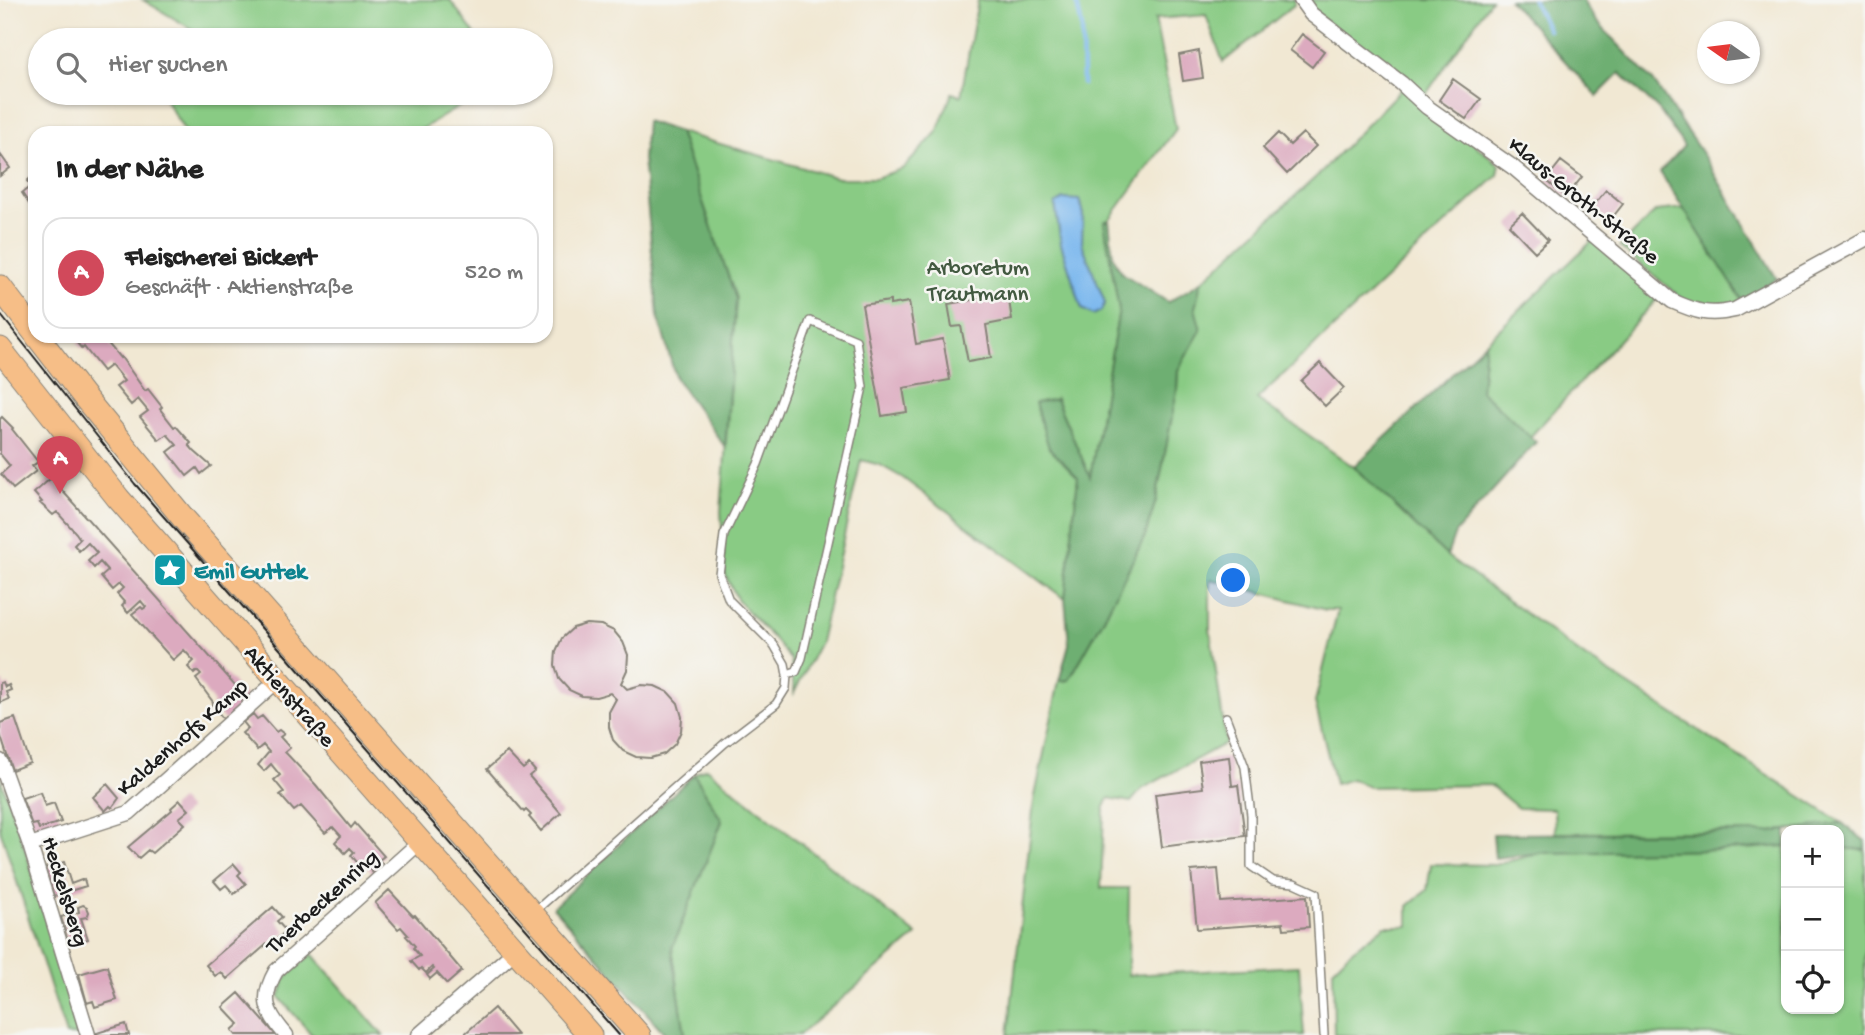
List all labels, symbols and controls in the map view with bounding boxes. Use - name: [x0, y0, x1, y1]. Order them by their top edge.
- north arrow: [1697, 21, 1760, 84]
- search box: [28, 28, 553, 105]
- icon: search: [52, 48, 90, 86]
- text: Hier suchen: [108, 51, 228, 82]
- street label: Klaus-Groth-Straße: [1501, 132, 1665, 272]
- text: In der Nähe: [56, 154, 203, 189]
- text: Fleischerei Bickert: [125, 244, 316, 275]
- park label: Arboretum Trautmann: [926, 256, 1029, 309]
- text: A: [74, 260, 88, 287]
- text: 520 m: [465, 260, 523, 287]
- text: Geschäft · Aktienstraße: [125, 275, 353, 302]
- pin: A: [37, 436, 83, 494]
- place icon: Emil Guttek: [151, 551, 189, 589]
- place label: Emil Guttek: [194, 560, 309, 587]
- your location: [1216, 563, 1250, 597]
- street label: Aktienstraße: [237, 641, 340, 754]
- street label: Kaldenhofs Kamp: [112, 674, 254, 803]
- map controls: [1781, 825, 1844, 1014]
- button: +: [1781, 825, 1844, 888]
- street label: Heckelsberg: [34, 834, 93, 950]
- street label: Therbeckenring: [260, 845, 386, 962]
- button: −: [1781, 888, 1844, 951]
- button: locate: [1781, 951, 1844, 1014]

